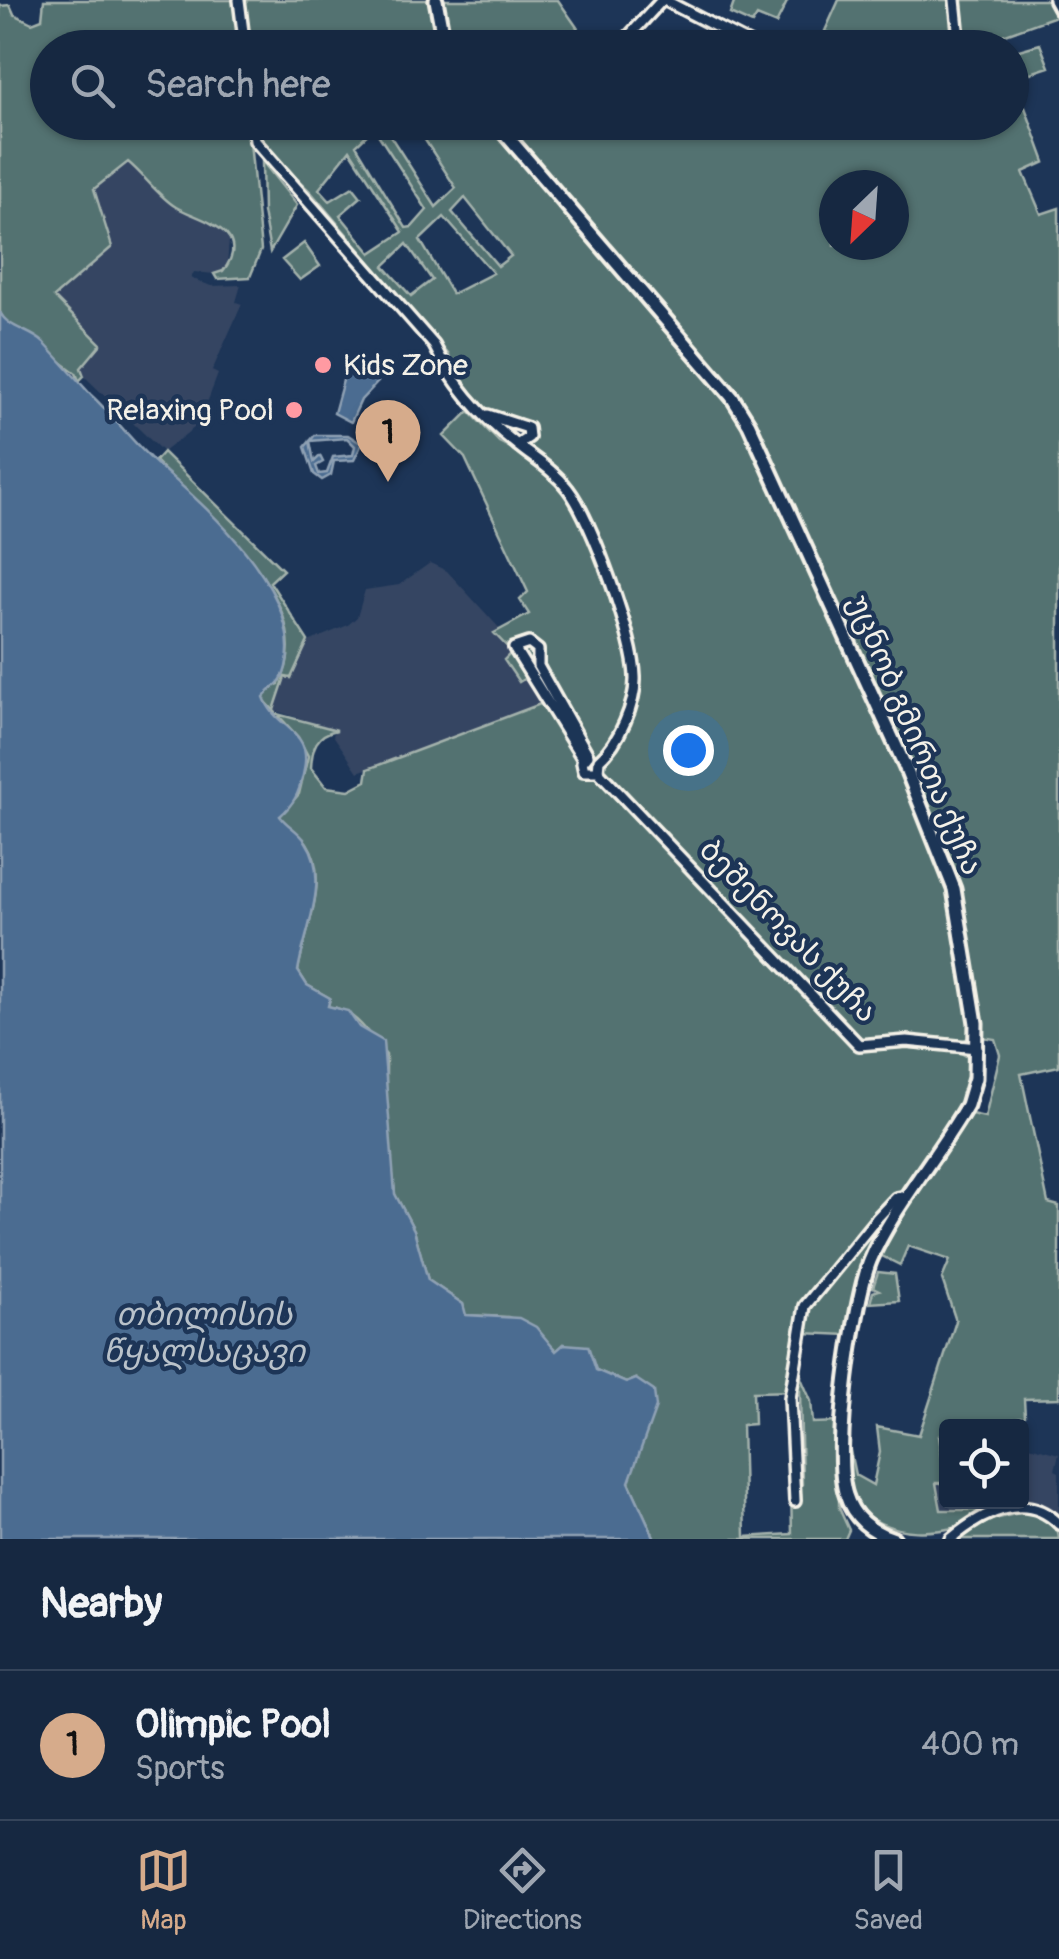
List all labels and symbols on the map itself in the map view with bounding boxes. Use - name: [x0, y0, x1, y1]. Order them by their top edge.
- north arrow: [819, 170, 909, 260]
- place label: Kids Zone: [343, 347, 468, 384]
- marker: Kids Zone: [312, 354, 334, 376]
- place label: Relaxing Pool: [106, 392, 274, 429]
- marker: Relaxing Pool: [283, 399, 305, 421]
- pin: 1: [356, 400, 420, 482]
- street label: უცნობ გმირთა ქუჩა: [839, 589, 991, 881]
- your location: [663, 725, 714, 776]
- street label: ბეშენოვას ქუჩა: [691, 832, 885, 1030]
- water label: თბილისის წყალსაცავი: [103, 1295, 307, 1372]

